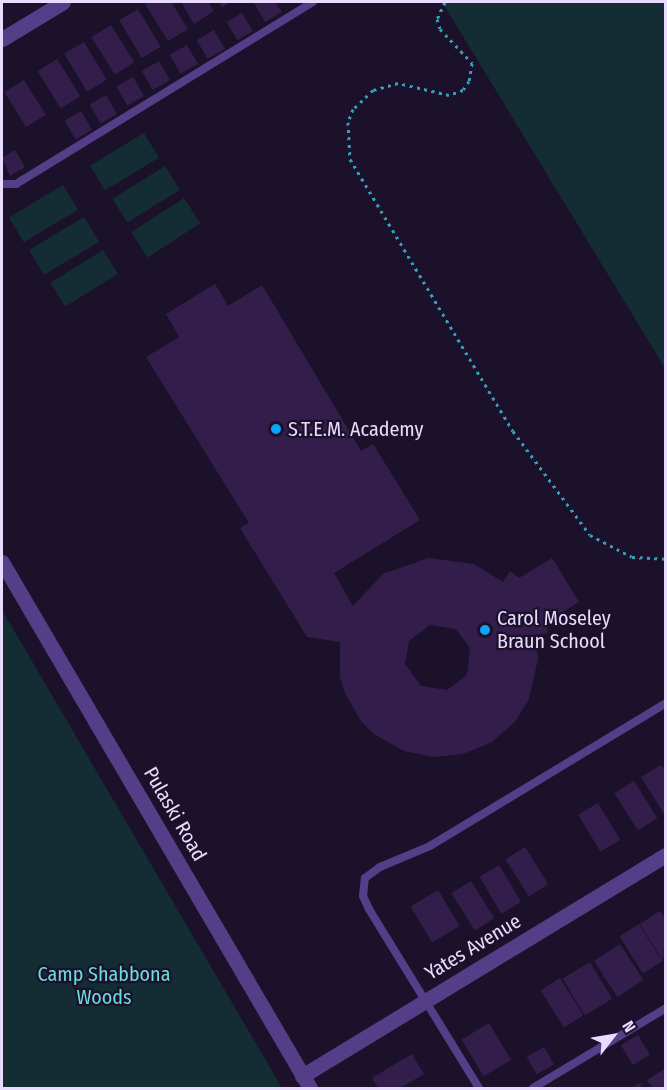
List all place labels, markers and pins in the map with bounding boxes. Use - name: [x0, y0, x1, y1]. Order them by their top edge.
- place label: S.T.E.M. Academy: [288, 417, 423, 441]
- marker: S.T.E.M. Academy: [269, 422, 283, 436]
- place label: Carol Moseley Braun School: [497, 606, 611, 653]
- marker: Carol Moseley Braun School: [478, 623, 492, 637]

